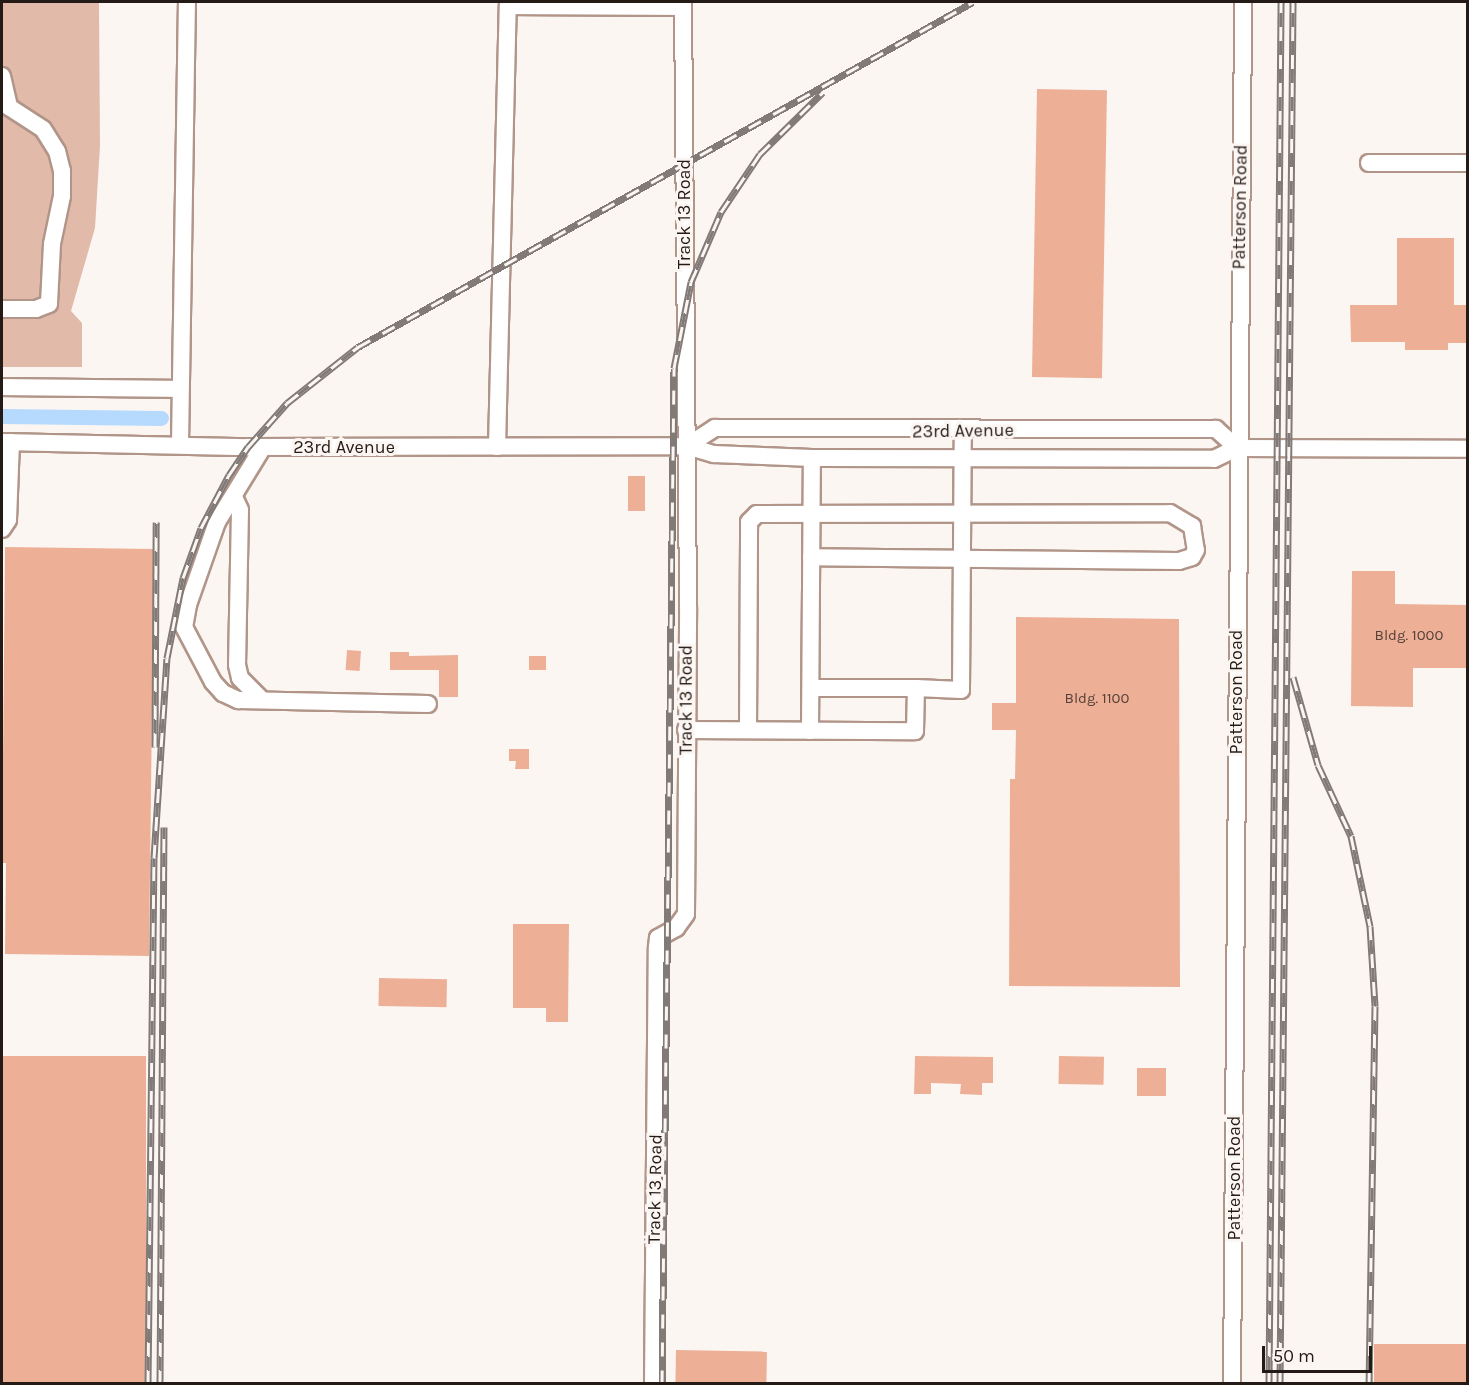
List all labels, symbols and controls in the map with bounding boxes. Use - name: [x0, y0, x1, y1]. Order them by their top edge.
- street label: Patterson Road: [1228, 144, 1252, 270]
- street label: Track 13 Road: [673, 159, 695, 269]
- street label: 23rd Avenue: [912, 419, 1014, 443]
- street label: 23rd Avenue: [293, 436, 395, 458]
- house number: Bldg. 1000: [1375, 627, 1443, 645]
- street label: Patterson Road: [1225, 629, 1247, 755]
- street label: Track 13 Road: [675, 645, 697, 755]
- house number: Bldg. 1100: [1065, 690, 1129, 708]
- street label: Patterson Road: [1223, 1115, 1245, 1241]
- street label: Track 13 Road: [643, 1134, 667, 1244]
- scale bar: [1265, 1334, 1374, 1372]
- text: 50 m: [1273, 1345, 1315, 1367]

